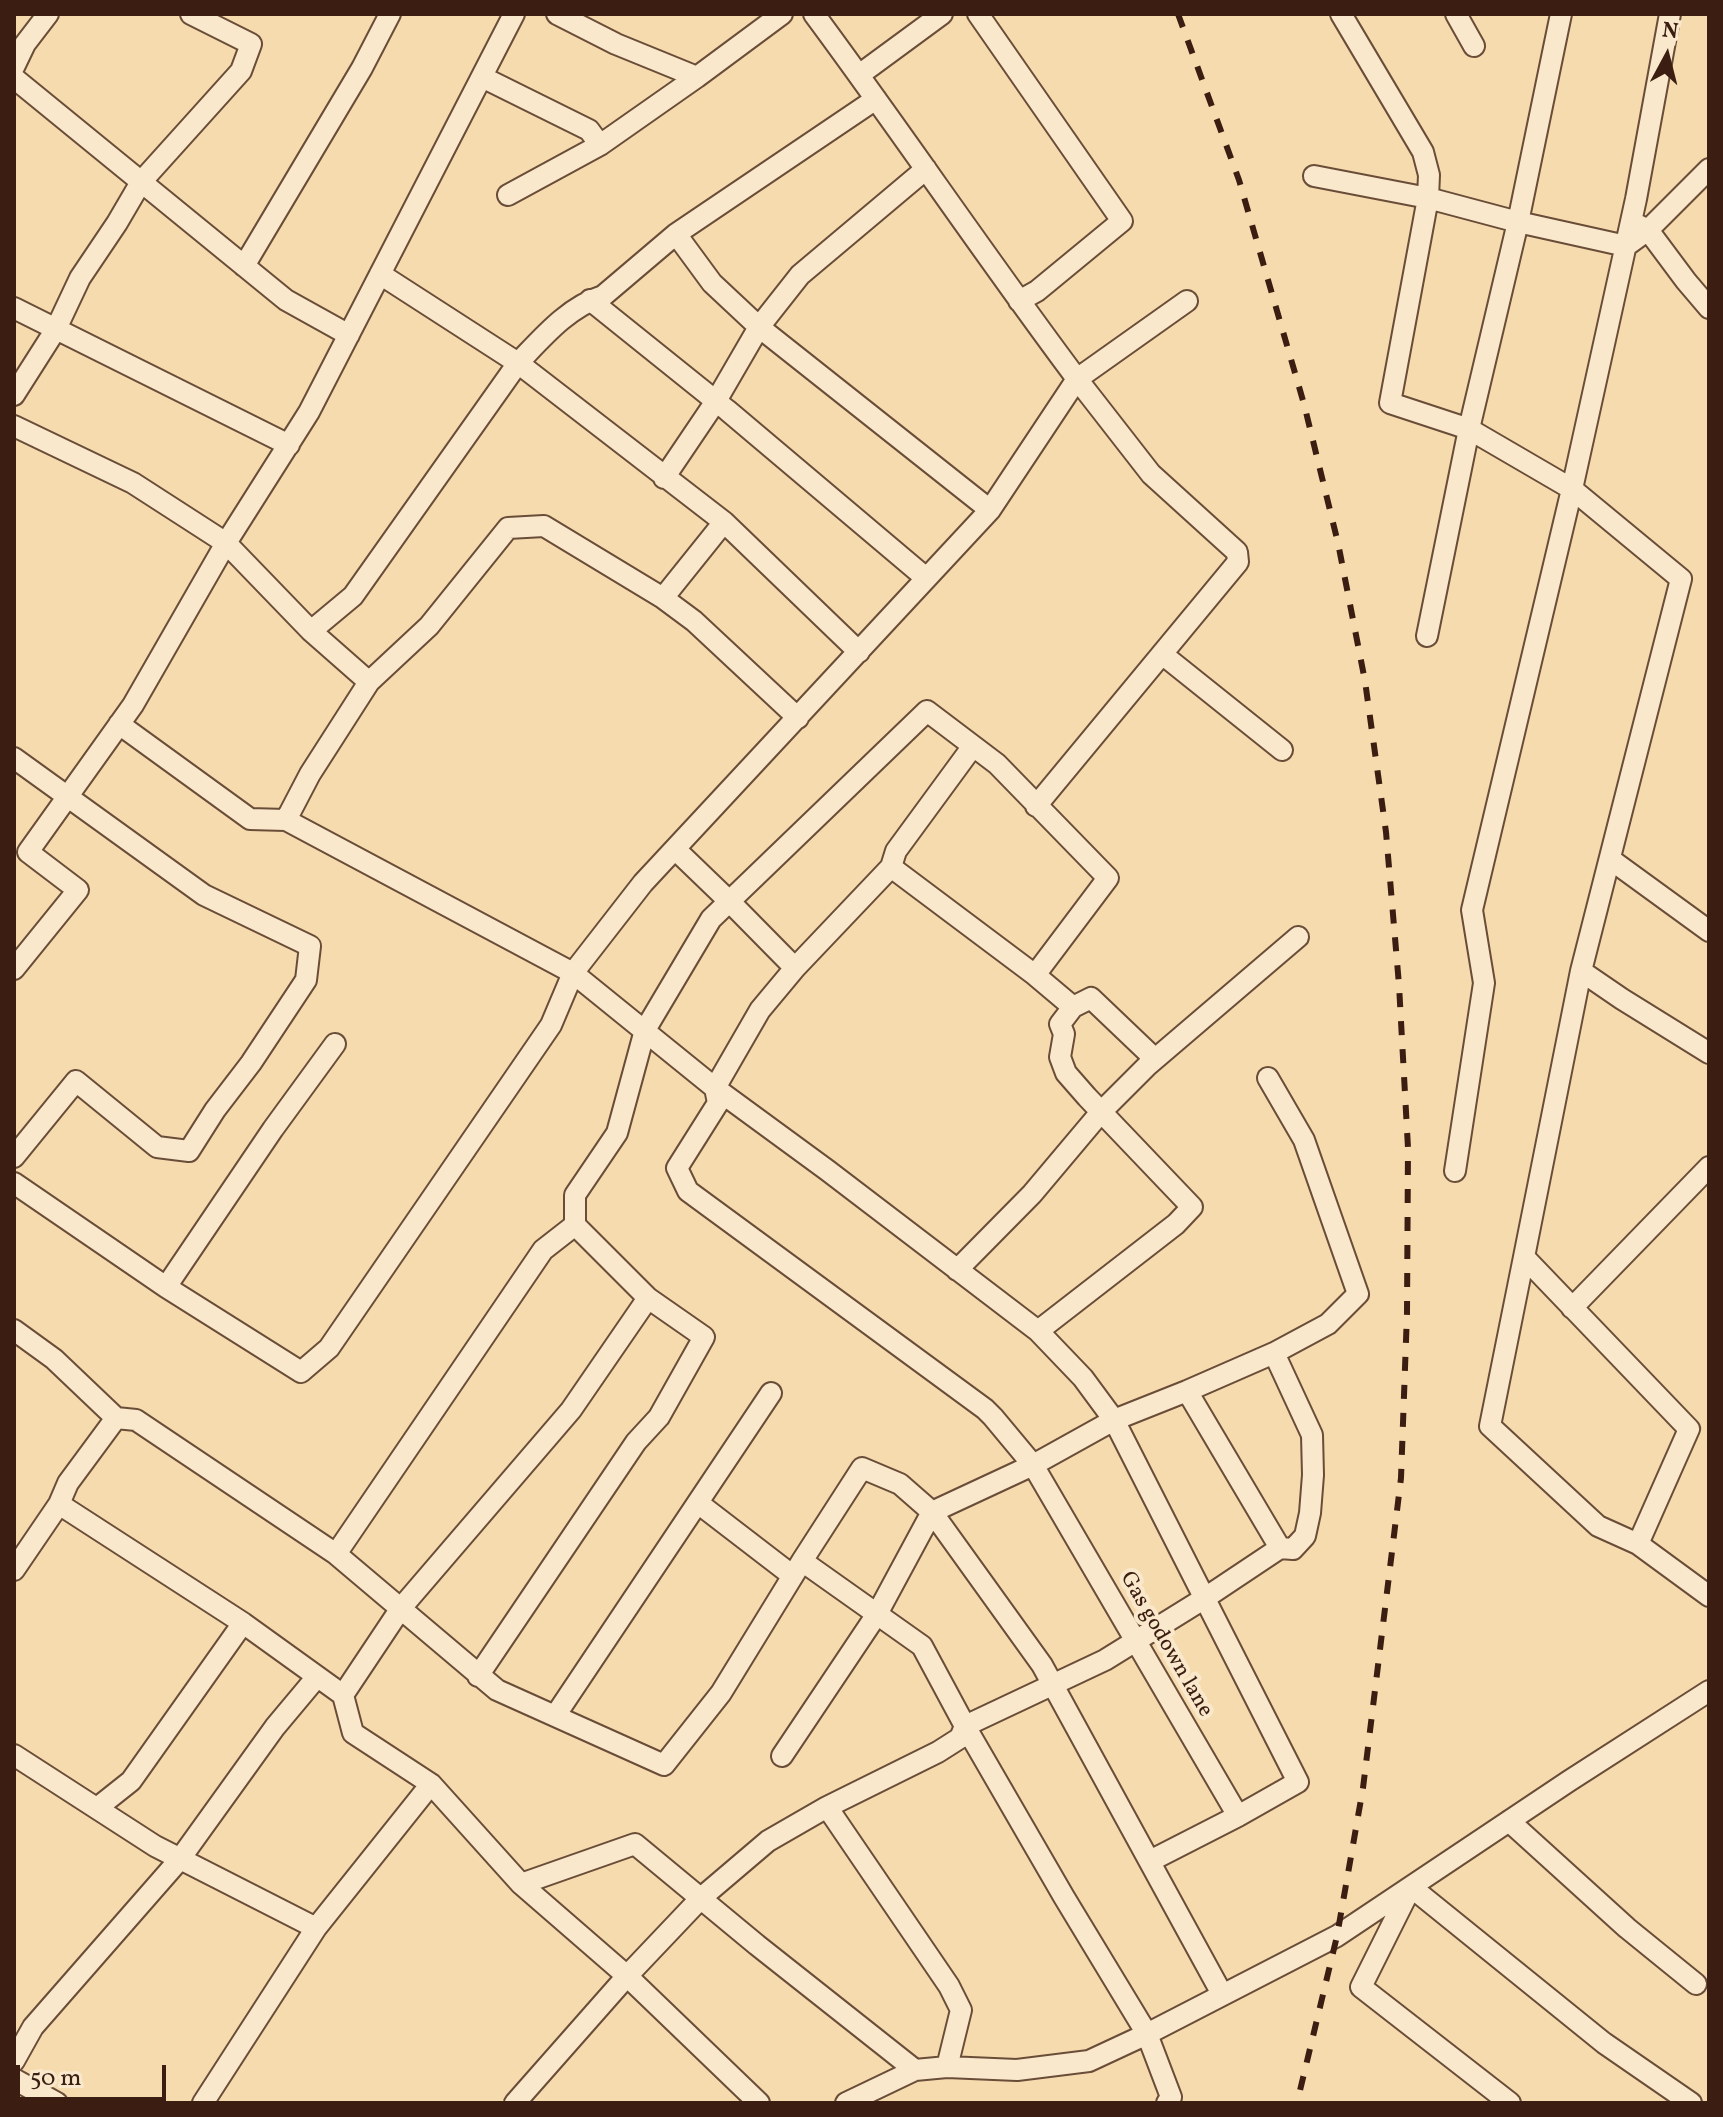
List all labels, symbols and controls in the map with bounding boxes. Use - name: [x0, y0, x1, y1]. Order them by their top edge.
- text: N: [1660, 15, 1680, 48]
- north arrow: [1627, 16, 1707, 96]
- street label: Gas godown lane: [1113, 1568, 1217, 1722]
- scale bar: [20, 2049, 170, 2099]
- text: 50 m: [30, 2062, 82, 2096]

